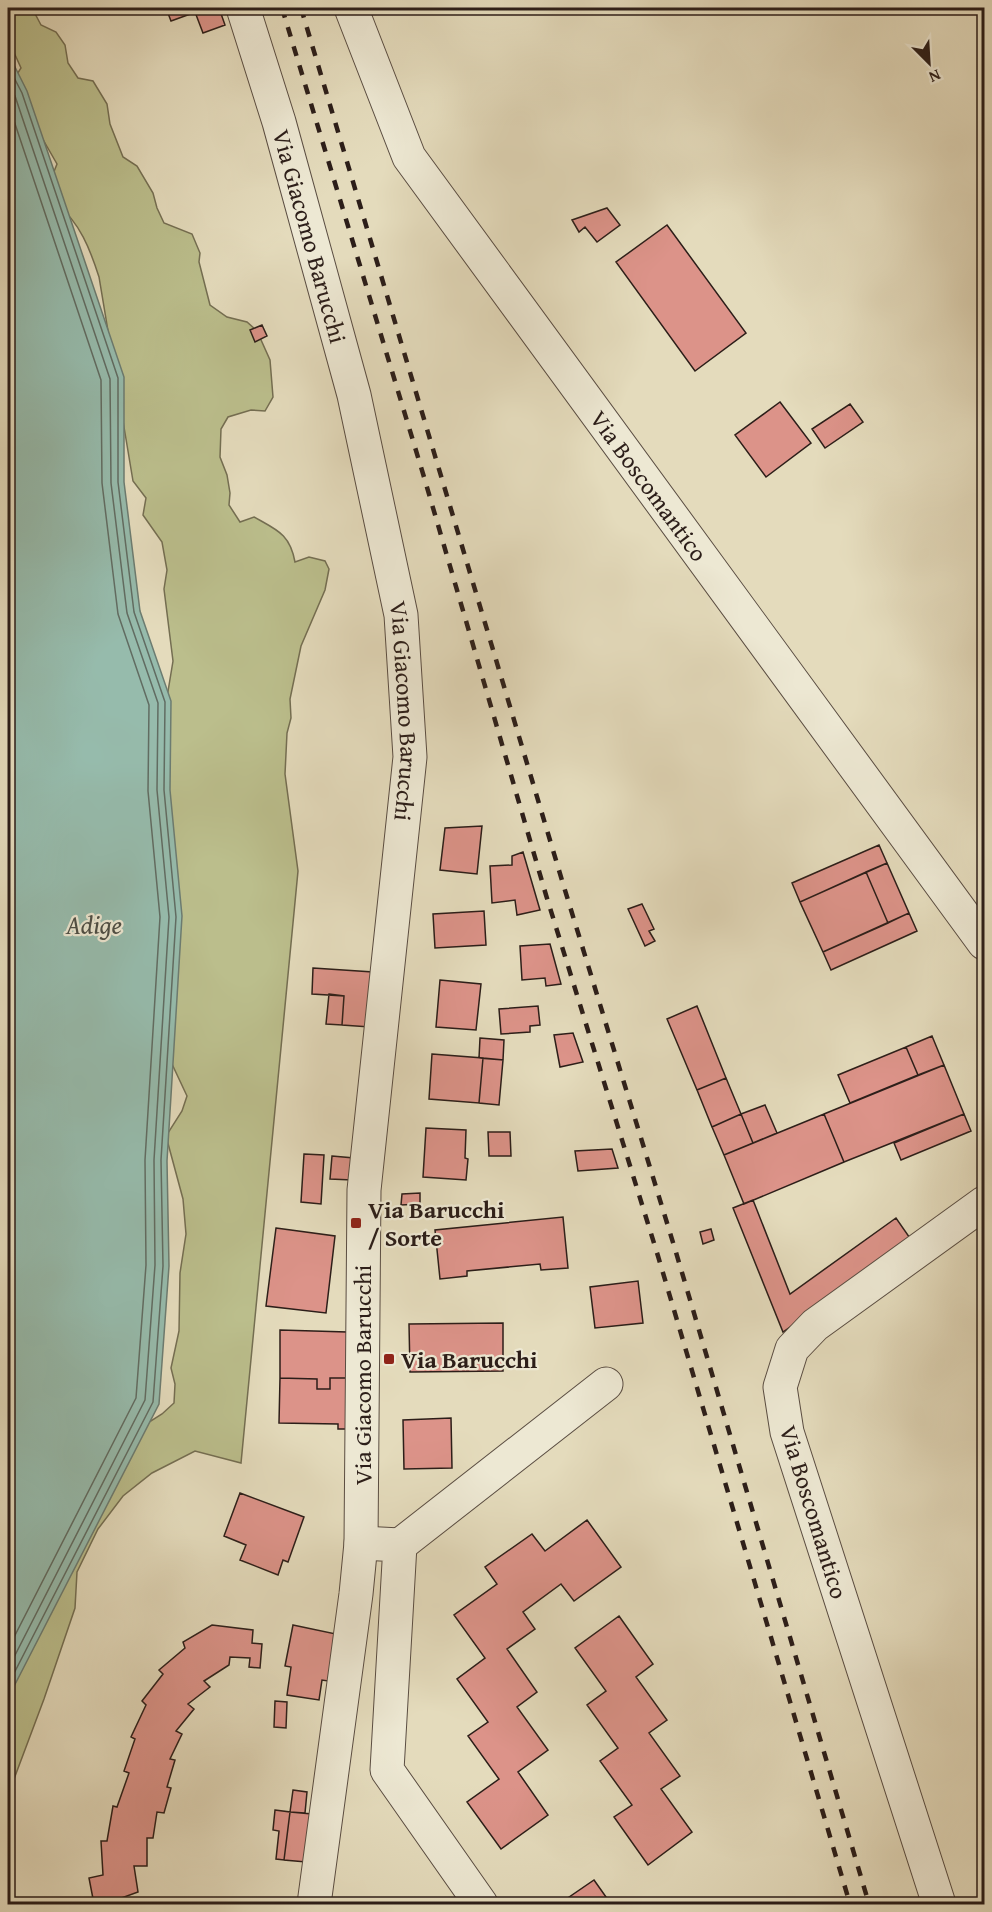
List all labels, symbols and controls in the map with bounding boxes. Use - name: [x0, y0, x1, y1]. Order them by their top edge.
- north arrow: [899, 33, 959, 93]
- text: N: [925, 64, 945, 90]
- street label: Via Giacomo Barucchi: [264, 125, 357, 347]
- street label: Via Boscomantico: [582, 403, 717, 569]
- street label: Via Giacomo Barucchi: [381, 598, 428, 823]
- water label: Adige: [65, 905, 122, 944]
- place label: Via Barucchi / Sorte: [368, 1192, 504, 1255]
- marker: Via Barucchi / Sorte: [349, 1216, 363, 1230]
- street label: Via Giacomo Barucchi: [345, 1265, 380, 1485]
- place label: Via Barucchi: [401, 1342, 537, 1377]
- marker: Via Barucchi: [382, 1352, 396, 1366]
- street label: Via Boscomantico: [771, 1421, 857, 1603]

